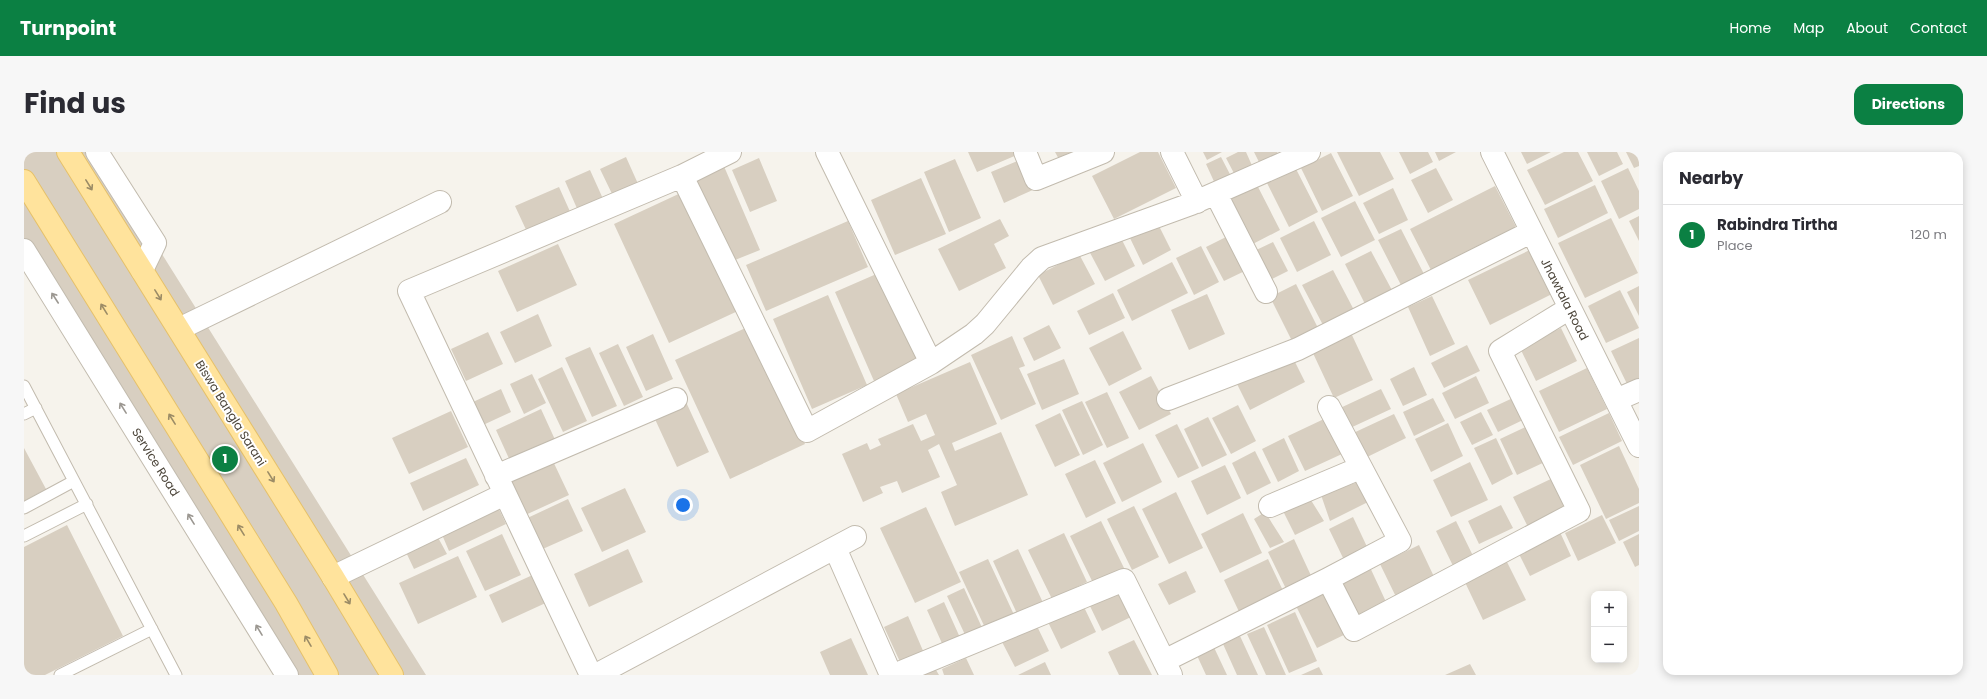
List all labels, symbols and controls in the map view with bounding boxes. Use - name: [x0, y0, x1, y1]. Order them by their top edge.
- text: Turnpoint: [20, 15, 116, 42]
- text: Home: [1729, 18, 1771, 38]
- text: Map: [1793, 18, 1824, 38]
- text: About: [1846, 18, 1888, 38]
- text: Contact: [1910, 18, 1967, 38]
- text: Find us: [24, 84, 126, 123]
- button: Directions: [1854, 84, 1963, 125]
- text: Nearby: [1679, 166, 1743, 190]
- one-way arrow: [85, 179, 93, 190]
- text: Rabindra Tirtha: [1717, 214, 1838, 235]
- text: 1: [1690, 225, 1694, 244]
- text: 120 m: [1910, 225, 1947, 244]
- text: Place: [1717, 236, 1752, 255]
- street label: Jhawtala Road: [1537, 255, 1593, 343]
- one-way arrow: [154, 289, 162, 300]
- one-way arrow: [50, 292, 58, 304]
- one-way arrow: [99, 303, 107, 315]
- street label: Biswa Bangla Sarani: [192, 357, 270, 469]
- one-way arrow: [118, 402, 126, 414]
- one-way arrow: [168, 414, 176, 425]
- street label: Service Road: [128, 425, 184, 499]
- pin: 1: [212, 444, 238, 474]
- one-way arrow: [267, 471, 275, 482]
- your location: [673, 495, 693, 515]
- one-way arrow: [187, 514, 195, 525]
- one-way arrow: [236, 524, 244, 536]
- map controls: [1591, 591, 1627, 663]
- button: +: [1591, 591, 1627, 627]
- one-way arrow: [343, 593, 351, 605]
- one-way arrow: [255, 625, 263, 636]
- button: −: [1591, 627, 1627, 663]
- one-way arrow: [303, 635, 311, 647]

